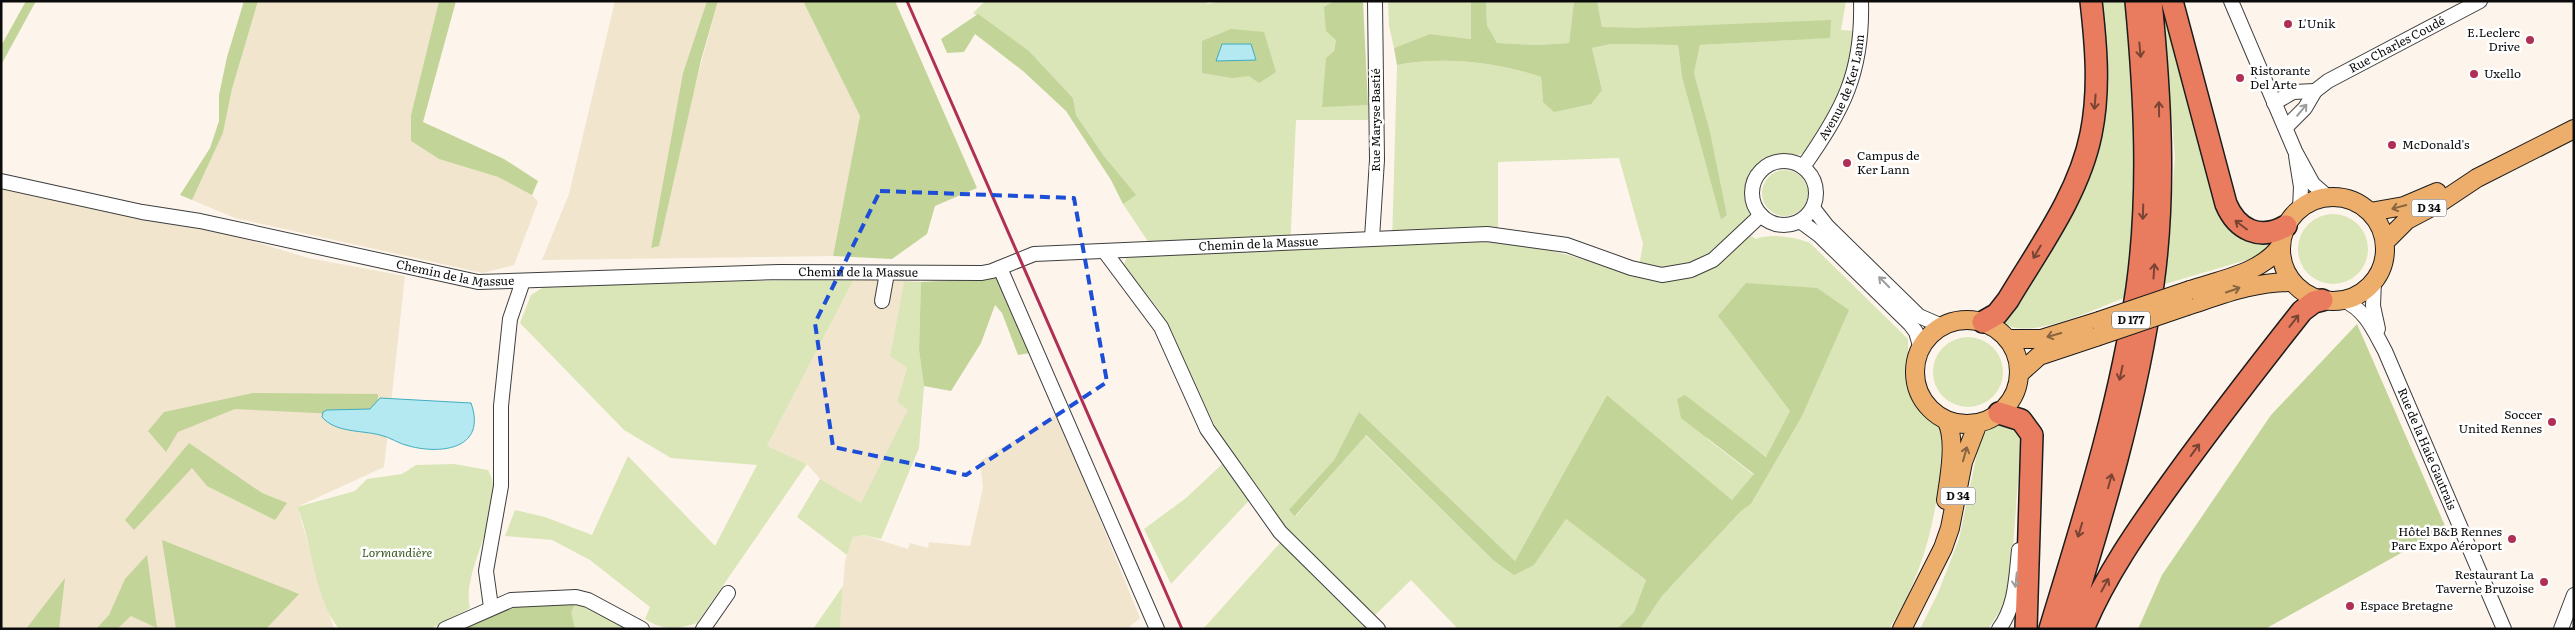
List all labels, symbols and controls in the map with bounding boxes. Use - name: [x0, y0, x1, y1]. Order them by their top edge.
- street label: Rue Charles Coudé: [2345, 11, 2448, 77]
- place label: L'Unik: [2298, 14, 2336, 32]
- marker: L'Unik: [2282, 18, 2294, 30]
- place label: E.Leclerc Drive: [2467, 23, 2520, 55]
- street label: Avenue de Ker Lann: [1813, 33, 1868, 143]
- marker: E.Leclerc Drive: [2524, 34, 2536, 46]
- one-way arrow: [2135, 42, 2145, 58]
- place label: Ristorante Del Arte: [2250, 61, 2310, 93]
- place label: Uxello: [2484, 64, 2521, 82]
- street label: Rue Maryse Bastié: [1366, 68, 1384, 172]
- marker: Uxello: [2468, 68, 2480, 80]
- marker: Ristorante Del Arte: [2234, 72, 2246, 84]
- one-way arrow: [2090, 94, 2100, 110]
- one-way arrow: [2154, 101, 2164, 118]
- one-way arrow: [2297, 104, 2308, 117]
- place label: McDonald's: [2402, 135, 2470, 153]
- marker: McDonald's: [2386, 139, 2398, 151]
- place label: Campus de Ker Lann: [1857, 146, 1919, 178]
- marker: Campus de Ker Lann: [1841, 157, 1853, 169]
- road number: D 34: [2412, 200, 2446, 217]
- one-way arrow: [2392, 203, 2408, 212]
- one-way arrow: [2138, 204, 2147, 220]
- one-way arrow: [2235, 220, 2248, 231]
- street label: Chemin de la Massue: [1198, 231, 1319, 255]
- one-way arrow: [2031, 244, 2041, 258]
- street label: Chemin de la Massue: [395, 254, 514, 291]
- street label: Chemin de la Massue: [798, 262, 918, 281]
- one-way arrow: [2150, 263, 2159, 279]
- one-way arrow: [1878, 276, 1891, 288]
- one-way arrow: [2225, 285, 2241, 295]
- road number: D 177: [2112, 312, 2150, 328]
- one-way arrow: [2288, 315, 2299, 328]
- one-way arrow: [2047, 331, 2063, 340]
- one-way arrow: [2116, 365, 2125, 381]
- street label: Rue de la Haie Gautrais: [2394, 385, 2462, 513]
- place label: Soccer United Rennes: [2459, 405, 2543, 437]
- marker: Soccer United Rennes: [2546, 416, 2558, 428]
- one-way arrow: [2190, 443, 2200, 457]
- one-way arrow: [1961, 446, 1971, 462]
- one-way arrow: [2106, 474, 2116, 490]
- road number: D 34: [1940, 488, 1976, 504]
- one-way arrow: [2074, 522, 2084, 538]
- place label: Hôtel B&B Rennes Parc Expo Aéroport: [2391, 522, 2503, 554]
- marker: Hôtel B&B Rennes Parc Expo Aéroport: [2506, 533, 2518, 545]
- park label: Lormandière: [362, 543, 432, 561]
- place label: Restaurant La Taverne Bruzoise: [2435, 565, 2535, 597]
- one-way arrow: [2011, 572, 2021, 588]
- marker: Restaurant La Taverne Bruzoise: [2538, 576, 2550, 588]
- one-way arrow: [2100, 578, 2110, 592]
- place label: Espace Bretagne: [2360, 596, 2453, 614]
- marker: Espace Bretagne: [2344, 600, 2356, 612]

